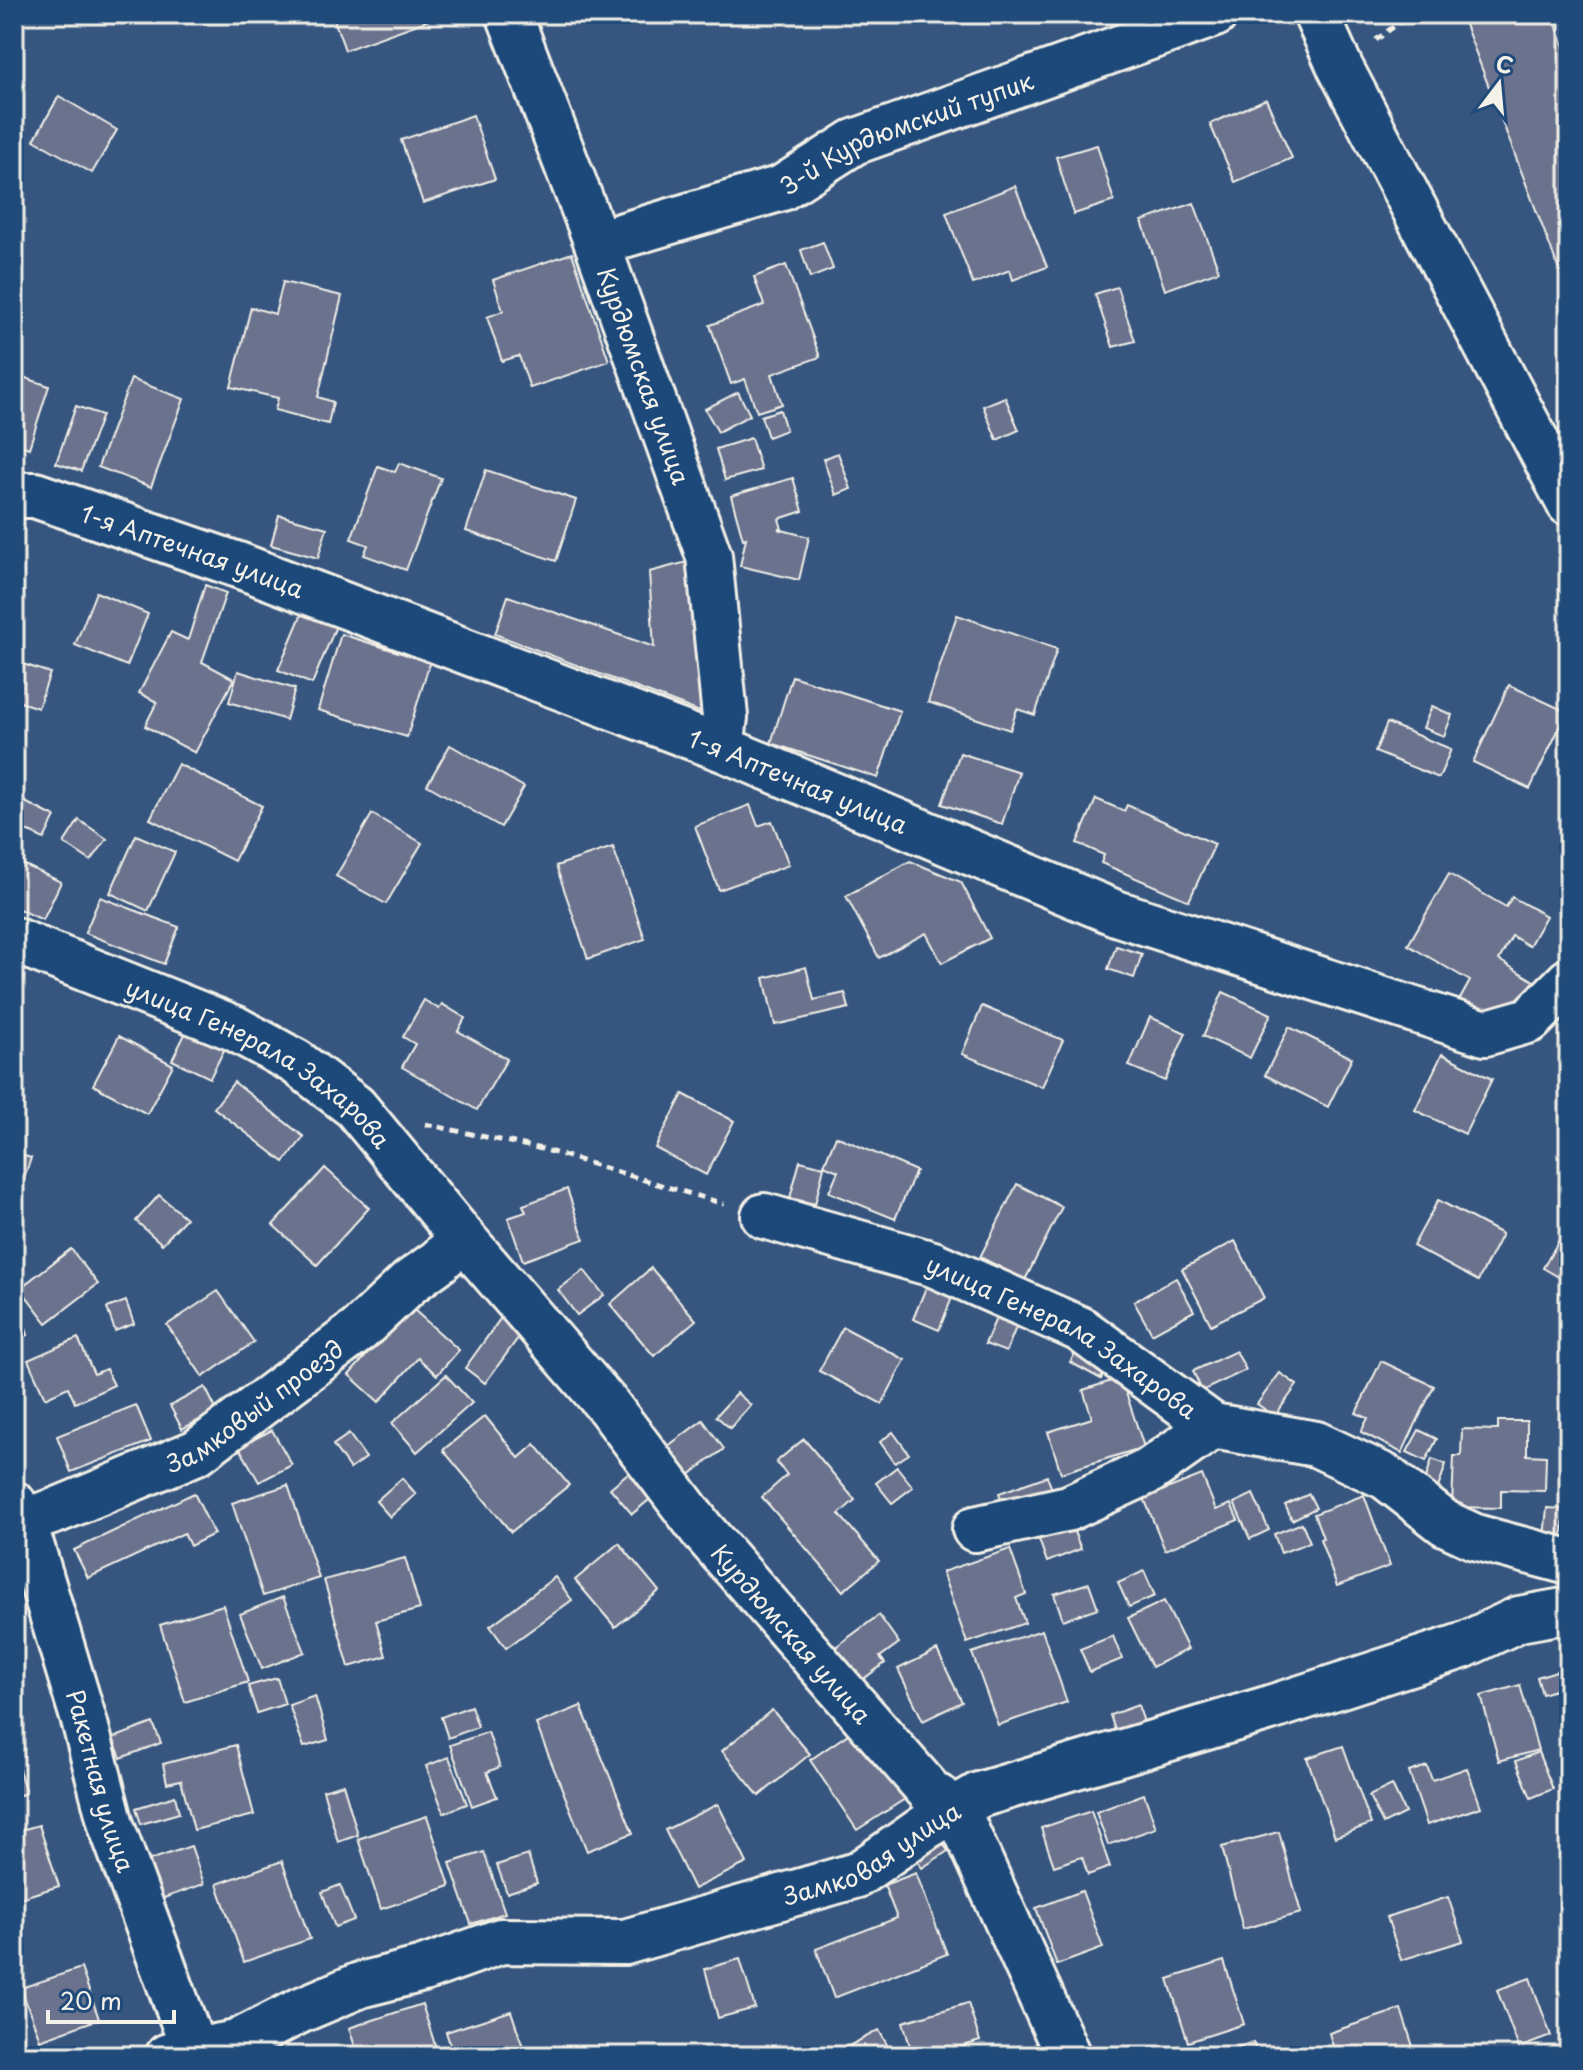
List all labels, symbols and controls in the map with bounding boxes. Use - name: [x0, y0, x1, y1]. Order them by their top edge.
- north arrow: [1459, 44, 1539, 124]
- text: С: [1492, 45, 1517, 81]
- street label: 3-й Курдюмский тупик: [772, 62, 1039, 203]
- street label: Курдюмская улица: [589, 262, 700, 489]
- street label: 1-я Аптечная улица: [76, 494, 309, 606]
- street label: 1-я Аптечная улица: [683, 719, 913, 842]
- street label: улица Генерала Захарова: [121, 969, 400, 1156]
- street label: улица Генерала Захарова: [920, 1245, 1205, 1427]
- street label: Замковый проезд: [159, 1330, 351, 1481]
- street label: Курдюмская улица: [703, 1535, 880, 1731]
- street label: Ракетная улица: [57, 1685, 145, 1877]
- street label: Замковая улица: [778, 1792, 967, 1914]
- scale bar: [48, 1974, 174, 2024]
- text: 20 m: [60, 1982, 122, 2018]

